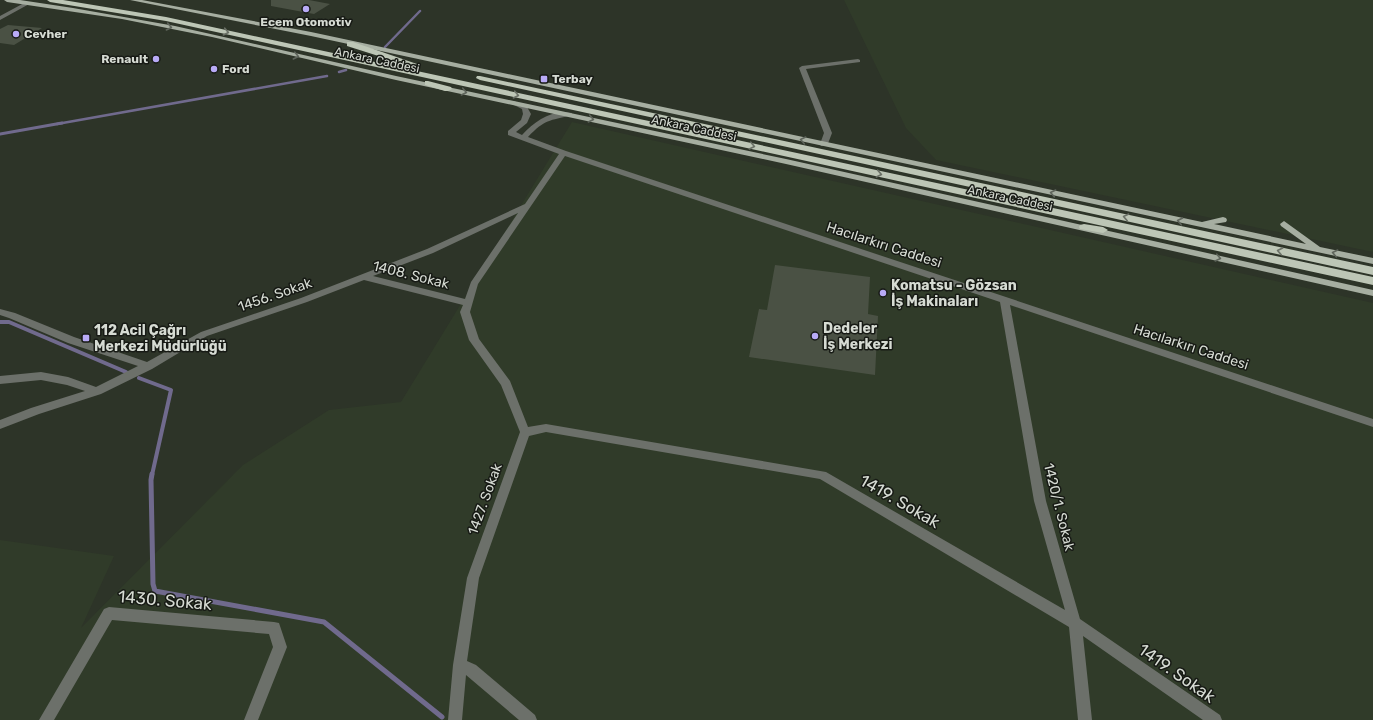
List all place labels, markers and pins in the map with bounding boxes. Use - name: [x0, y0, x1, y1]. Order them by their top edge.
- marker: Ecem Otomotiv: [301, 4, 311, 14]
- place label: Ecem Otomotiv: [260, 15, 352, 29]
- place label: Cevher: [24, 27, 67, 41]
- marker: Cevher: [11, 29, 21, 39]
- place label: Renault: [101, 52, 148, 66]
- marker: Renault: [151, 54, 161, 64]
- place label: Ford: [222, 62, 250, 76]
- marker: Ford: [209, 64, 219, 74]
- place label: Terbay: [552, 72, 593, 86]
- marker: Terbay: [539, 74, 549, 84]
- place label: Komatsu - Gözsan İş Makinaları: [891, 277, 1017, 310]
- marker: Komatsu - Gözsan İş Makinaları: [878, 288, 888, 298]
- place label: Dedeler İş Merkezi: [823, 320, 892, 353]
- place label: 112 Acil Çağrı Merkezi Müdürlüğü: [94, 322, 227, 355]
- marker: Dedeler İş Merkezi: [810, 331, 820, 341]
- marker: 112 Acil Çağrı Merkezi Müdürlüğü: [81, 333, 91, 343]

